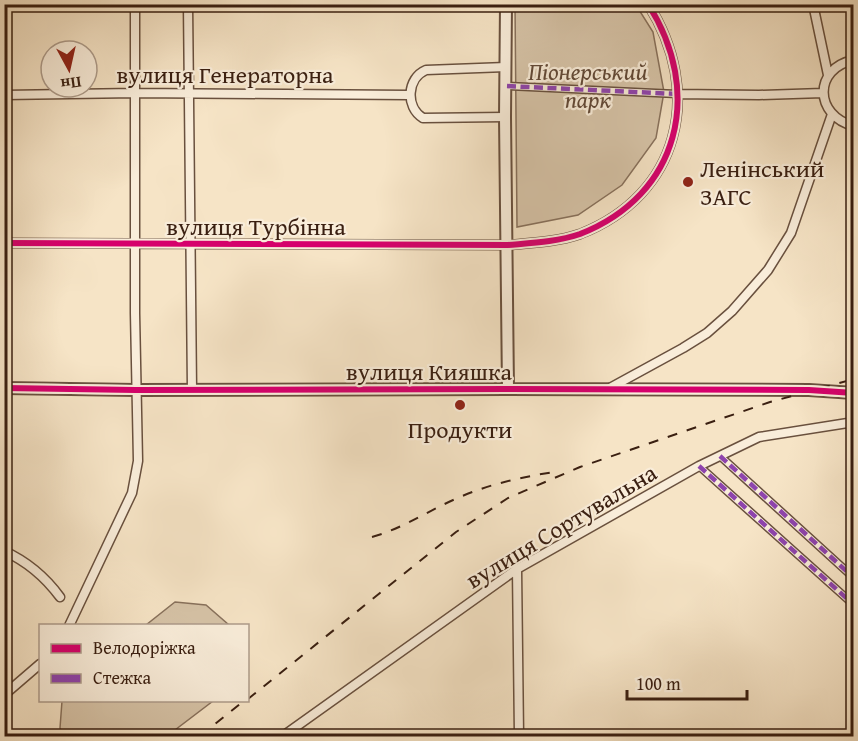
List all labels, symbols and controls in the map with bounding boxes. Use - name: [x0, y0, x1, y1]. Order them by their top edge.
- north arrow: [39, 39, 99, 99]
- park label: Піонерський парк: [528, 54, 648, 117]
- street label: вулиця Генераторна: [116, 57, 334, 92]
- text: Пн: [59, 71, 83, 97]
- place label: Ленінський ЗАГС: [700, 151, 824, 214]
- marker: Ленінський ЗАГС: [681, 175, 695, 189]
- street label: вулиця Турбінна: [166, 209, 346, 244]
- street label: вулиця Кияшка: [346, 354, 512, 389]
- marker: Продукти: [453, 398, 467, 412]
- place label: Продукти: [408, 412, 512, 447]
- street label: вулиця Сортувальна: [459, 455, 664, 597]
- legend: [39, 624, 249, 702]
- text: Велодоріжка: [93, 634, 196, 661]
- scale bar: [627, 663, 747, 701]
- text: Стежка: [93, 664, 152, 691]
- text: 100 m: [636, 670, 681, 697]

